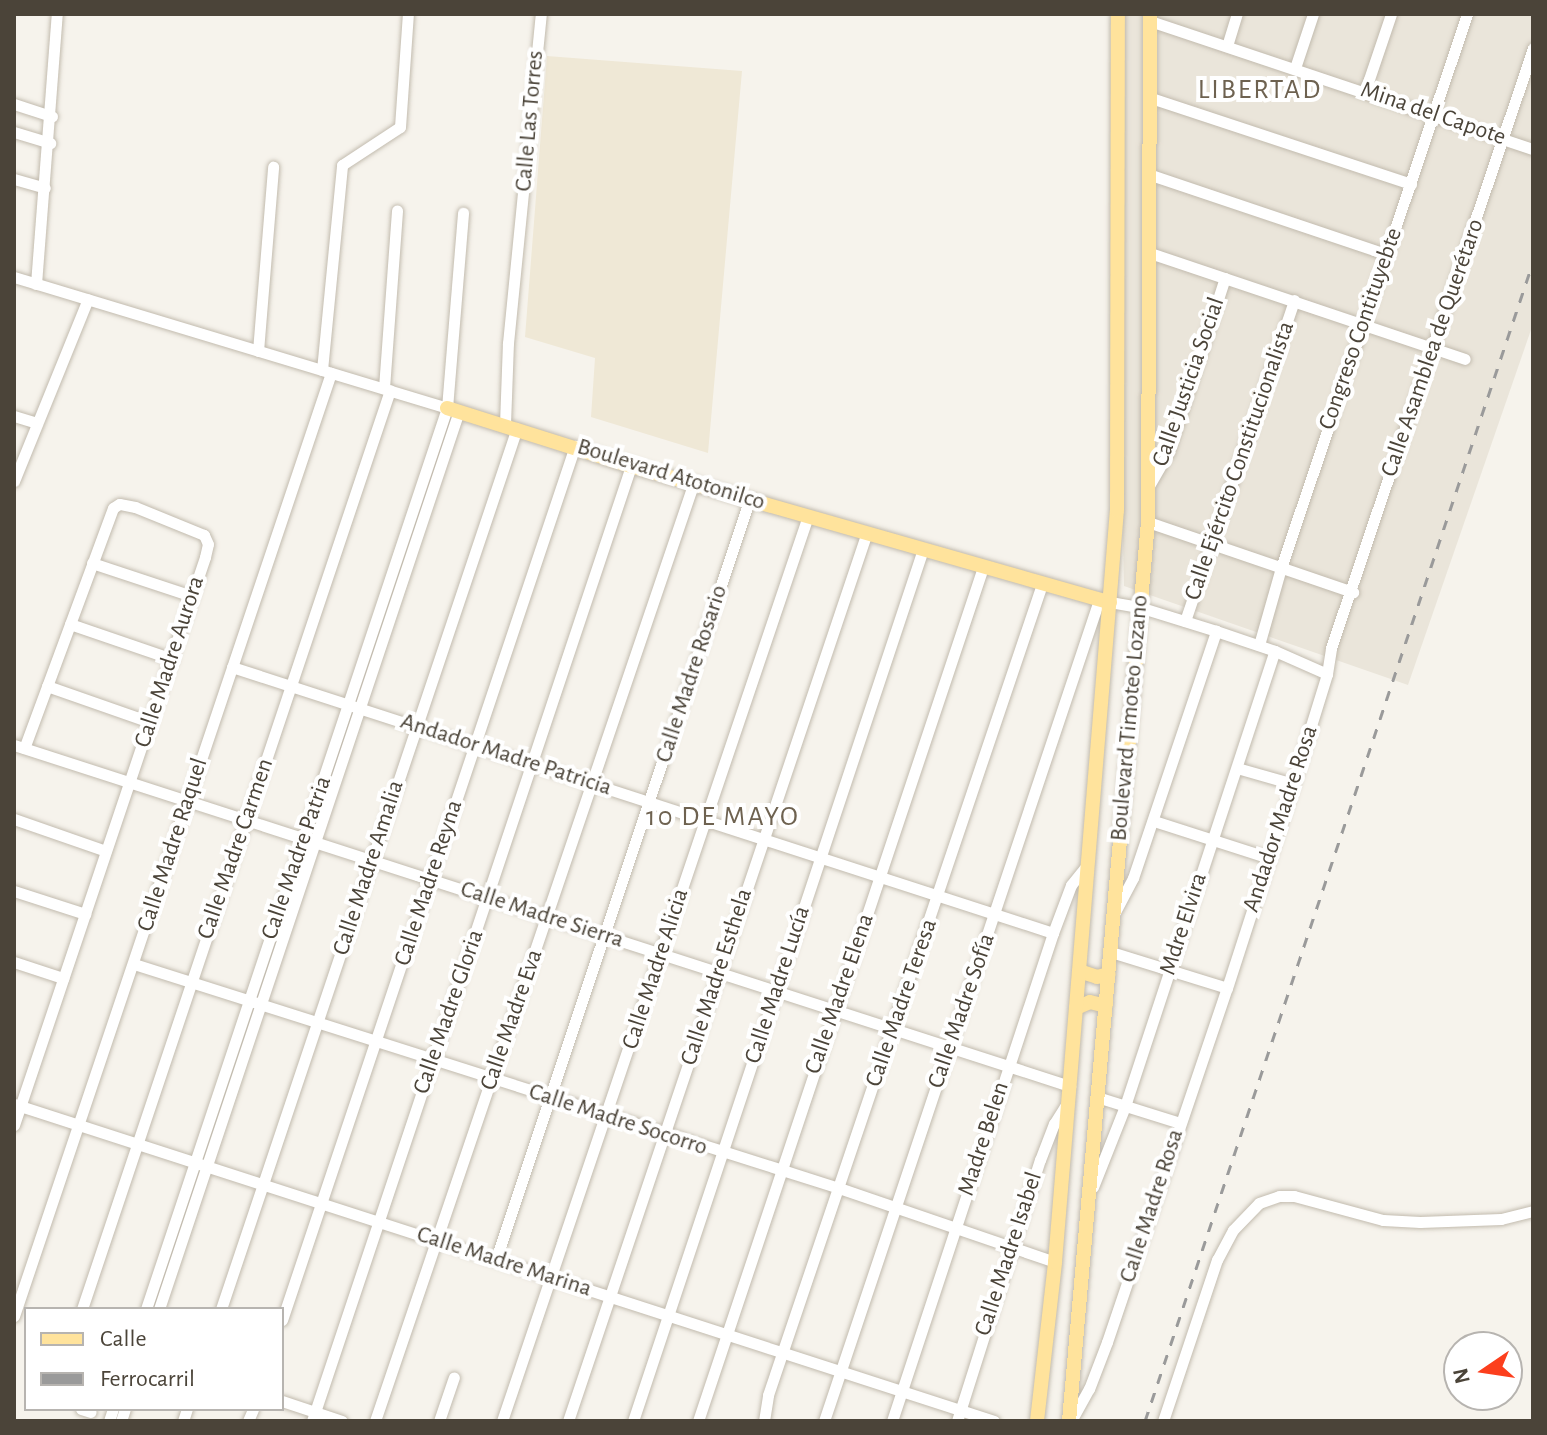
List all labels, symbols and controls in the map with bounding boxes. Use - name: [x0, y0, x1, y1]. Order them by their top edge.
- street label: Calle Las Torres: [509, 49, 551, 193]
- district label: LIBERTAD: [1198, 73, 1322, 107]
- street label: Mina del Capote: [1357, 76, 1509, 152]
- street label: Calle Asamblea de Querétaro: [1375, 215, 1491, 481]
- street label: Congreso Contituyebte: [1313, 224, 1409, 434]
- street label: Calle Justicia Social: [1147, 294, 1231, 470]
- street label: Calle Ejército Constitucionalista: [1179, 318, 1301, 604]
- street label: Boulevard Atotonilco: [574, 433, 768, 517]
- street label: Calle Madre Aurora: [129, 573, 211, 751]
- street label: Calle Madre Rosario: [650, 582, 734, 766]
- street label: Boulevard Timoteo Lozano: [1105, 594, 1155, 842]
- street label: Andador Madre Patricia: [397, 707, 615, 803]
- street label: Andador Madre Rosa: [1237, 722, 1325, 916]
- street label: Calle Madre Raquel: [131, 755, 215, 935]
- street label: Calle Madre Carmen: [192, 755, 280, 943]
- street label: Calle Madre Patria: [256, 773, 338, 943]
- street label: Calle Madre Amalia: [327, 777, 411, 959]
- street label: Calle Madre Reyna: [389, 796, 469, 970]
- district label: 10 DE MAYO: [646, 800, 800, 834]
- street label: Mdre Elvira: [1154, 869, 1214, 979]
- street label: Calle Madre Sierra: [457, 875, 627, 955]
- street label: Calle Madre Alicia: [616, 885, 696, 1053]
- street label: Calle Madre Esthela: [675, 885, 759, 1069]
- street label: Calle Madre Lucía: [739, 903, 817, 1067]
- street label: Calle Madre Elena: [799, 910, 881, 1078]
- street label: Calle Madre Teresa: [860, 915, 944, 1091]
- street label: Calle Madre Gloria: [407, 926, 491, 1098]
- street label: Calle Madre Sofía: [922, 930, 1002, 1092]
- street label: Calle Madre Eva: [474, 946, 550, 1094]
- street label: Calle Madre Socorro: [525, 1078, 711, 1162]
- street label: Madre Belen: [952, 1078, 1016, 1200]
- street label: Calle Madre Rosa: [1114, 1126, 1190, 1286]
- street label: Calle Madre Isabel: [969, 1168, 1049, 1340]
- street label: Calle Madre Marina: [413, 1220, 595, 1304]
- legend: [24, 1307, 284, 1411]
- text: Calle: [100, 1327, 147, 1351]
- north arrow: [1443, 1331, 1523, 1411]
- text: N: [1449, 1366, 1474, 1386]
- text: Ferrocarril: [100, 1367, 195, 1391]

